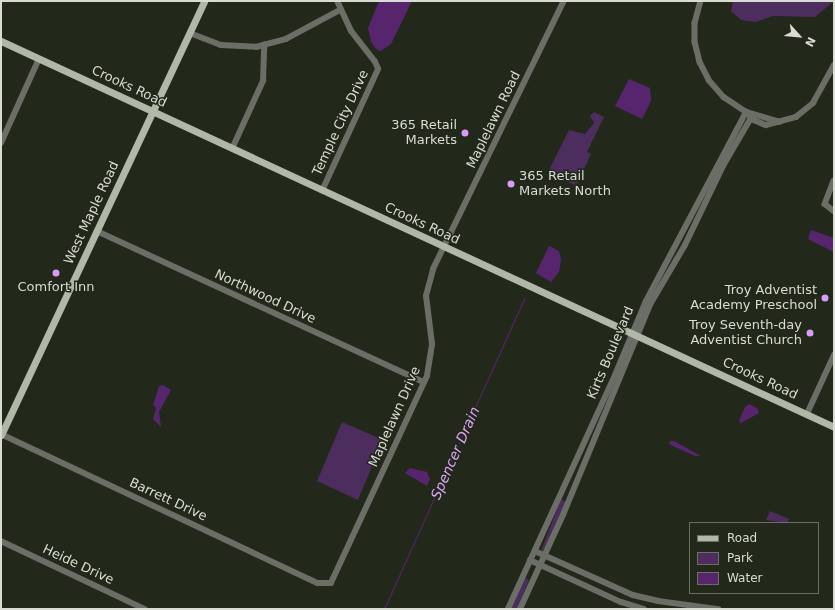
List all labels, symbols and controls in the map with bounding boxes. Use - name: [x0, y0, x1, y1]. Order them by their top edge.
- north arrow: [779, 16, 819, 56]
- text: N: [802, 35, 818, 49]
- street label: Crooks Road: [89, 63, 169, 111]
- street label: Temple City Drive: [310, 68, 372, 178]
- street label: Maplelawn Road: [464, 69, 524, 171]
- place label: 365 Retail Markets: [391, 118, 457, 149]
- marker: 365 Retail Markets: [460, 128, 470, 138]
- street label: West Maple Road: [61, 159, 123, 267]
- place label: 365 Retail Markets North: [519, 169, 611, 200]
- marker: 365 Retail Markets North: [506, 179, 516, 189]
- street label: Crooks Road: [382, 200, 462, 248]
- street label: Northwood Drive: [212, 267, 318, 327]
- marker: Comfort Inn: [51, 268, 61, 278]
- place label: Comfort Inn: [17, 279, 95, 295]
- place label: Troy Adventist Academy Preschool: [690, 283, 817, 314]
- marker: Troy Adventist Academy Preschool: [820, 293, 830, 303]
- street label: Kirts Boulevard: [584, 304, 638, 402]
- place label: Troy Seventh-day Adventist Church: [689, 318, 802, 349]
- marker: Troy Seventh-day Adventist Church: [805, 328, 815, 338]
- street label: Crooks Road: [720, 355, 800, 403]
- street label: Maplelawn Drive: [366, 364, 424, 470]
- water label: Spencer Drain: [427, 404, 483, 502]
- street label: Barrett Drive: [127, 475, 209, 525]
- legend: [689, 522, 819, 594]
- text: Road: [727, 531, 757, 545]
- street label: Heide Drive: [40, 542, 116, 588]
- text: Park: [727, 551, 753, 565]
- text: Water: [727, 571, 762, 585]

